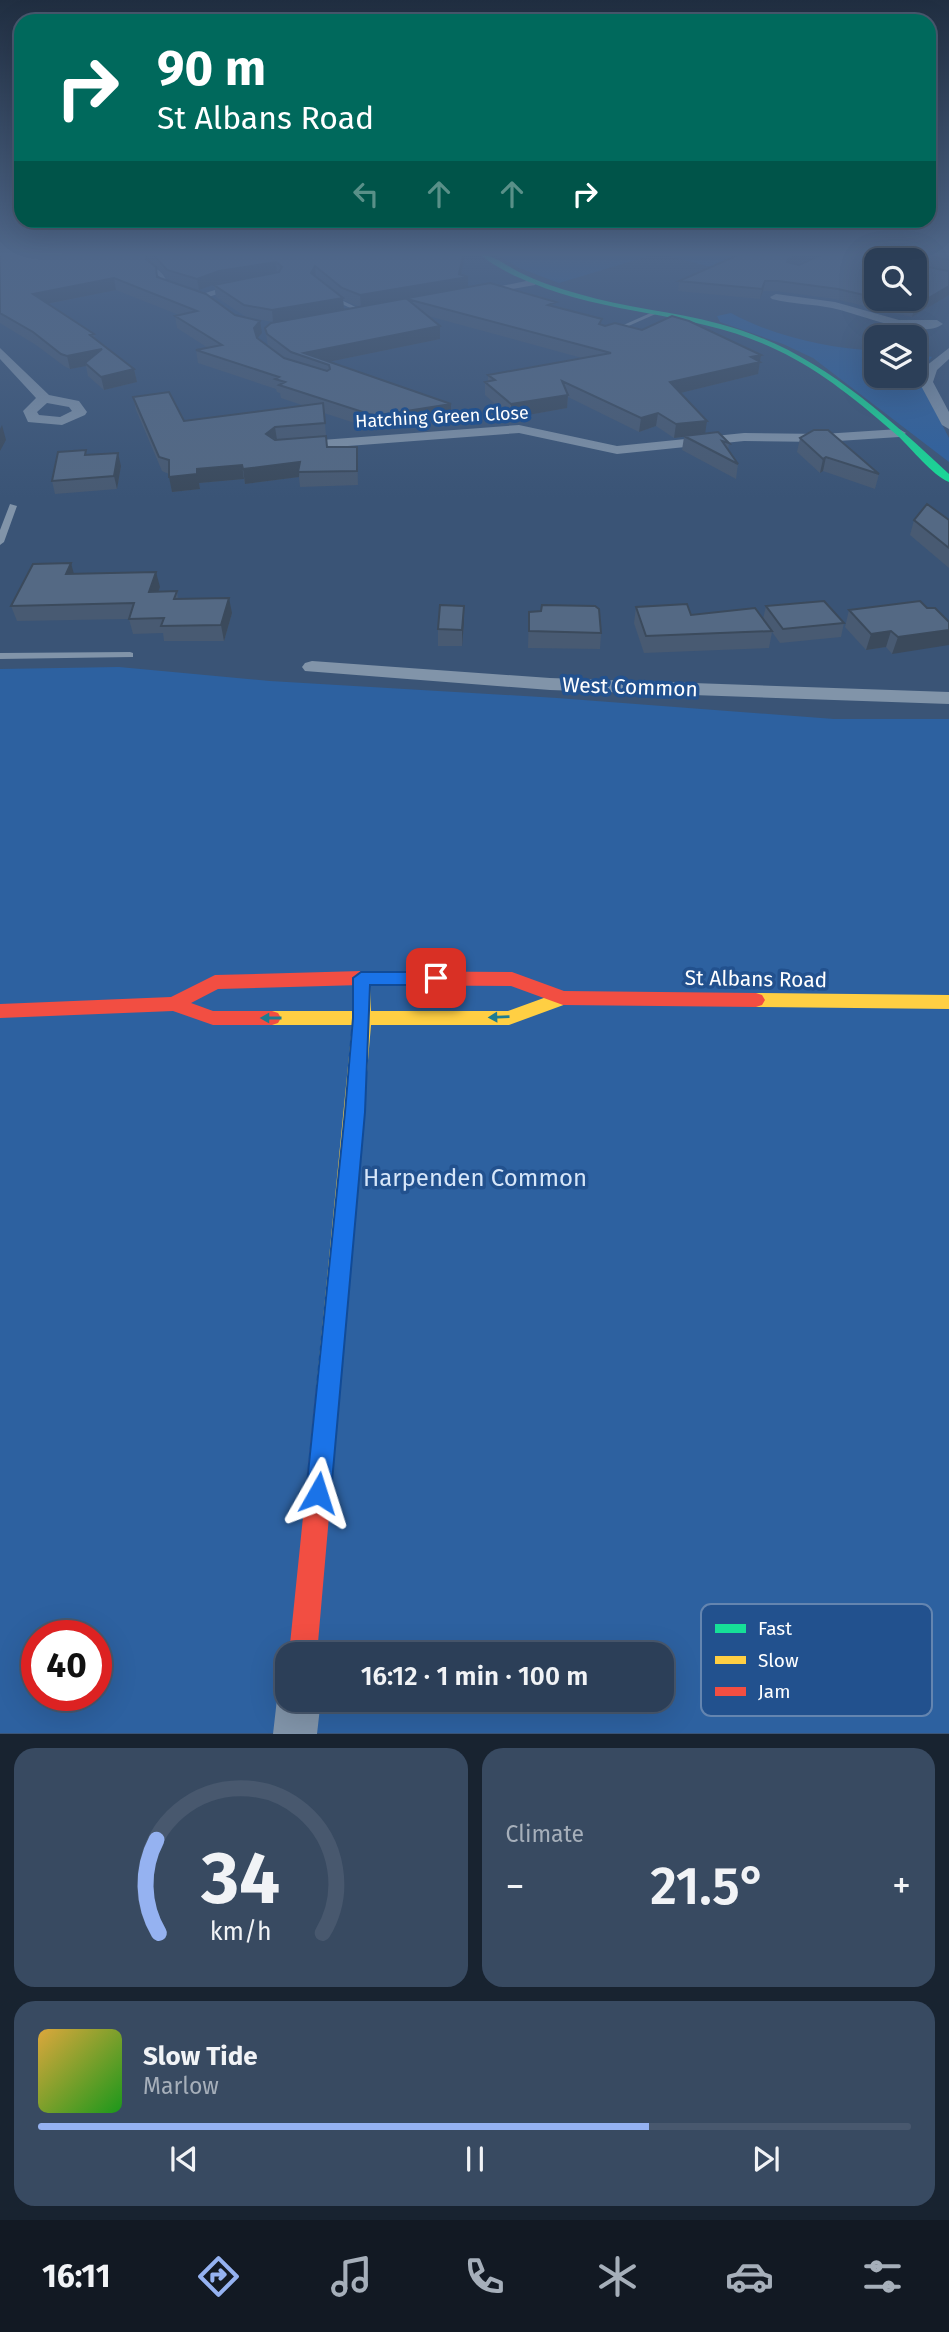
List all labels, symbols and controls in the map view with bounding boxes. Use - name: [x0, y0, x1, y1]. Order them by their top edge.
- text: 90 m: [157, 39, 266, 98]
- icon: right: [42, 42, 133, 133]
- text: St Albans Road: [157, 99, 374, 137]
- icon: left: [347, 175, 385, 213]
- icon: ahead: [420, 175, 458, 213]
- icon: ahead: [493, 175, 531, 213]
- icon: right: [566, 175, 604, 213]
- map controls: [864, 248, 927, 388]
- button: search: [864, 248, 927, 311]
- button: layers: [864, 325, 927, 388]
- street label: Hatching Green Close: [355, 401, 529, 433]
- street label: West Common: [562, 672, 698, 702]
- pin: [406, 948, 466, 1008]
- icon: arrive: [417, 959, 455, 997]
- street label: St Albans Road: [684, 965, 828, 993]
- one-way arrow: [260, 1012, 282, 1024]
- one-way arrow: [487, 1012, 509, 1023]
- park label: Harpenden Common: [363, 1164, 587, 1192]
- position arrow: [281, 1456, 355, 1530]
- legend: [701, 1604, 932, 1716]
- text: Fast: [758, 1617, 792, 1640]
- speed limit sign: 40: [21, 1620, 112, 1711]
- text: Slow: [758, 1649, 799, 1672]
- text: 16:12 · 1 min · 100 m: [361, 1661, 588, 1692]
- text: Jam: [758, 1680, 790, 1703]
- text: Climate: [506, 1820, 584, 1848]
- text: 34: [200, 1836, 280, 1923]
- text: 21.5°: [650, 1855, 766, 1918]
- text: −: [506, 1863, 525, 1909]
- text: +: [892, 1863, 911, 1909]
- text: km/h: [210, 1917, 272, 1947]
- text: Slow Tide: [143, 2041, 258, 2072]
- text: Marlow: [143, 2072, 219, 2100]
- icon: previous: [165, 2140, 203, 2178]
- icon: pause: [456, 2140, 494, 2178]
- icon: next: [747, 2140, 785, 2178]
- icon: directions: [194, 2252, 243, 2301]
- icon: music: [327, 2252, 376, 2301]
- icon: phone: [460, 2252, 509, 2301]
- icon: climate: [593, 2252, 642, 2301]
- icon: car: [725, 2252, 774, 2301]
- icon: filters: [858, 2252, 907, 2301]
- text: 16:11: [42, 2257, 110, 2295]

